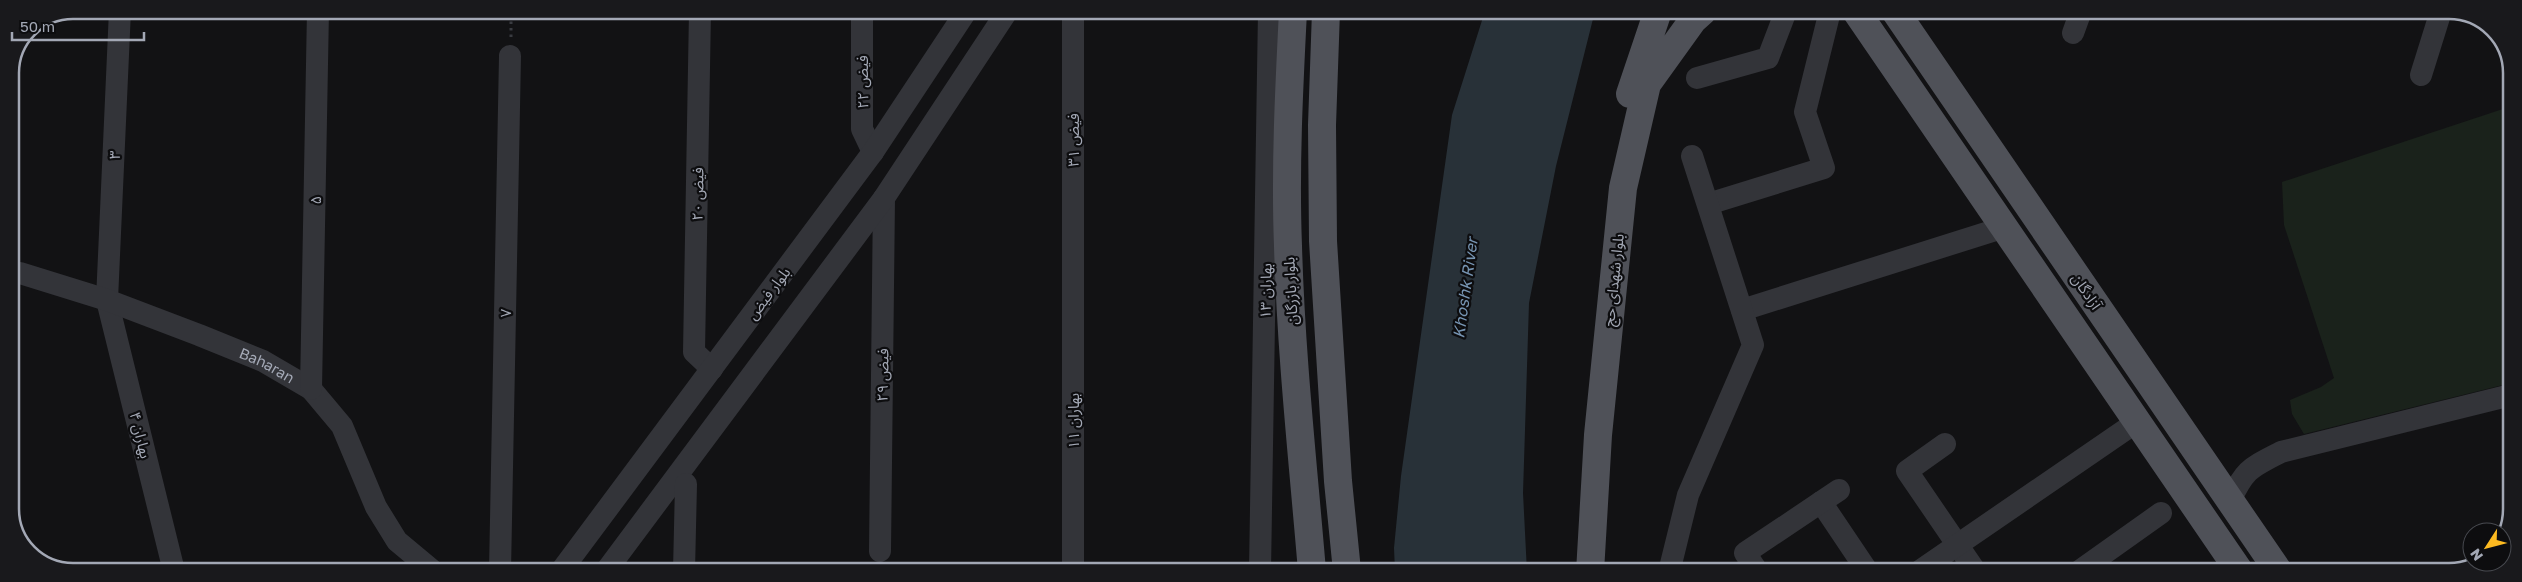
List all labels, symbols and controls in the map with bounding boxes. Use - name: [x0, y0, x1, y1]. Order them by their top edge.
- scale bar: [12, 10, 145, 42]
- text: 50 m: [20, 17, 55, 35]
- street label: فیض ۲۲: [853, 55, 872, 109]
- street label: فیض ۳۱: [1064, 113, 1083, 167]
- street label: ۳: [105, 150, 123, 160]
- street label: فیض ۲۰: [688, 167, 707, 221]
- street label: ۵: [306, 196, 324, 204]
- street label: بلوار شهدای حج: [1599, 233, 1631, 328]
- water label: Khoshk River: [1448, 234, 1482, 339]
- street label: بلوار بازرگان: [1279, 256, 1302, 325]
- street label: بلوار فیض: [742, 263, 794, 323]
- street label: بهاران ۱۳: [1256, 263, 1275, 319]
- street label: آزادگان: [2067, 269, 2106, 314]
- street label: ۷: [496, 308, 514, 317]
- street label: Baharan: [237, 343, 298, 387]
- street label: فیض ۲۹: [873, 348, 892, 402]
- street label: بهاران ۱۱: [1064, 393, 1083, 449]
- street label: ۴ بهاران: [126, 410, 155, 460]
- north arrow: [2462, 522, 2512, 572]
- text: N: [2466, 546, 2486, 564]

